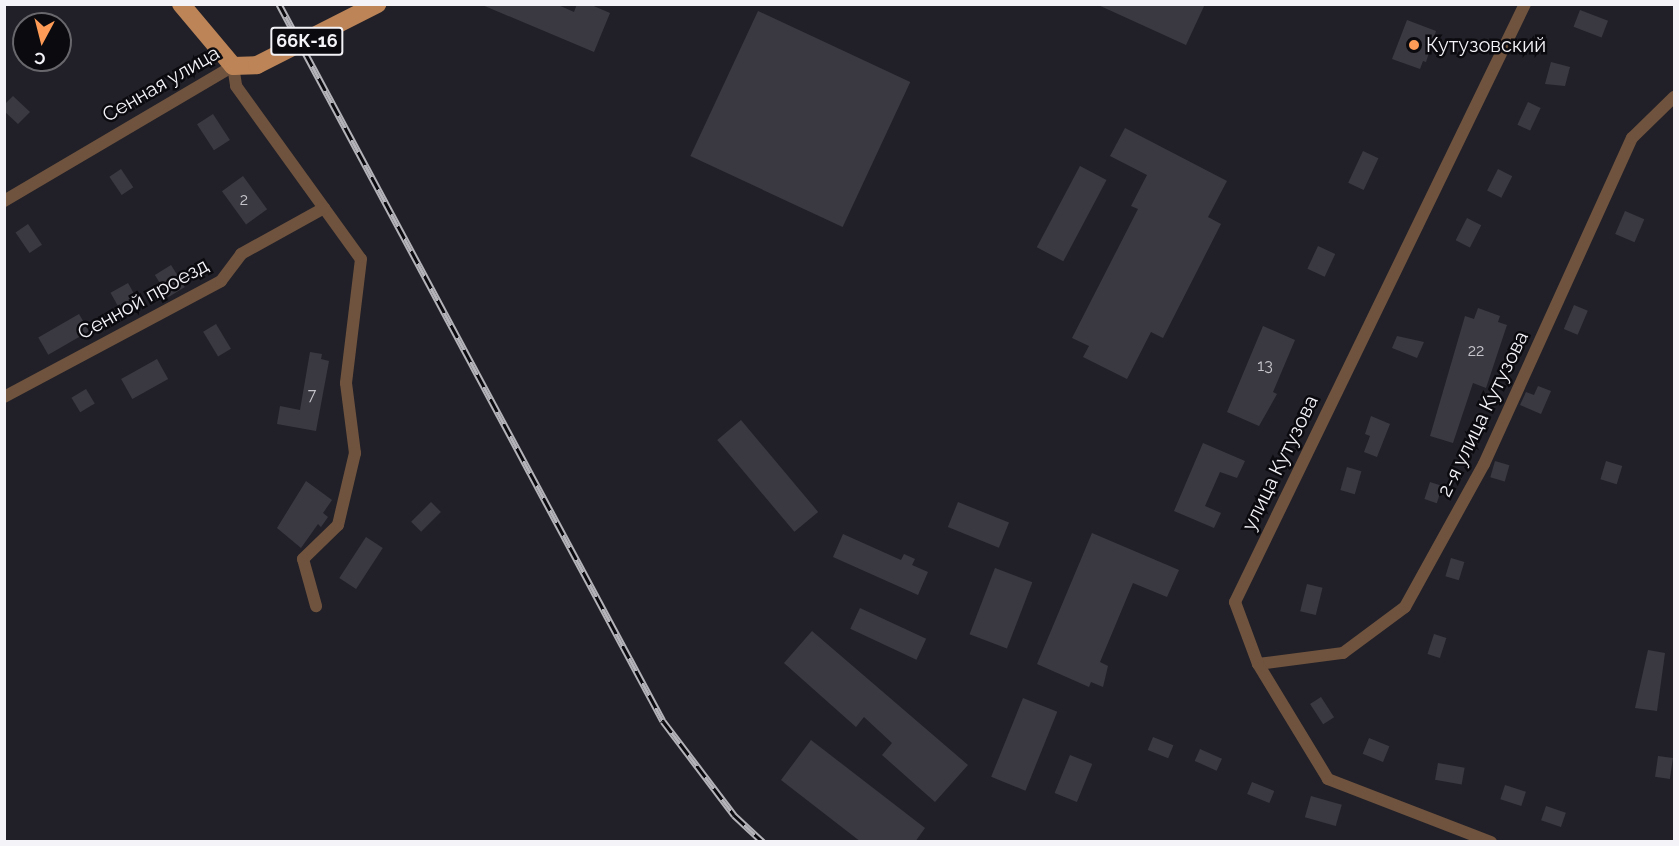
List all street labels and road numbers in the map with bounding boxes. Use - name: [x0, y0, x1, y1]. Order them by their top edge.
- road number: 66К-16: [270, 26, 344, 56]
- street label: Сенная улица: [98, 41, 224, 127]
- street label: Сенной проезд: [73, 253, 213, 345]
- street label: 2-я улица Кутузова: [1432, 327, 1534, 501]
- street label: улица Кутузова: [1237, 391, 1323, 535]

